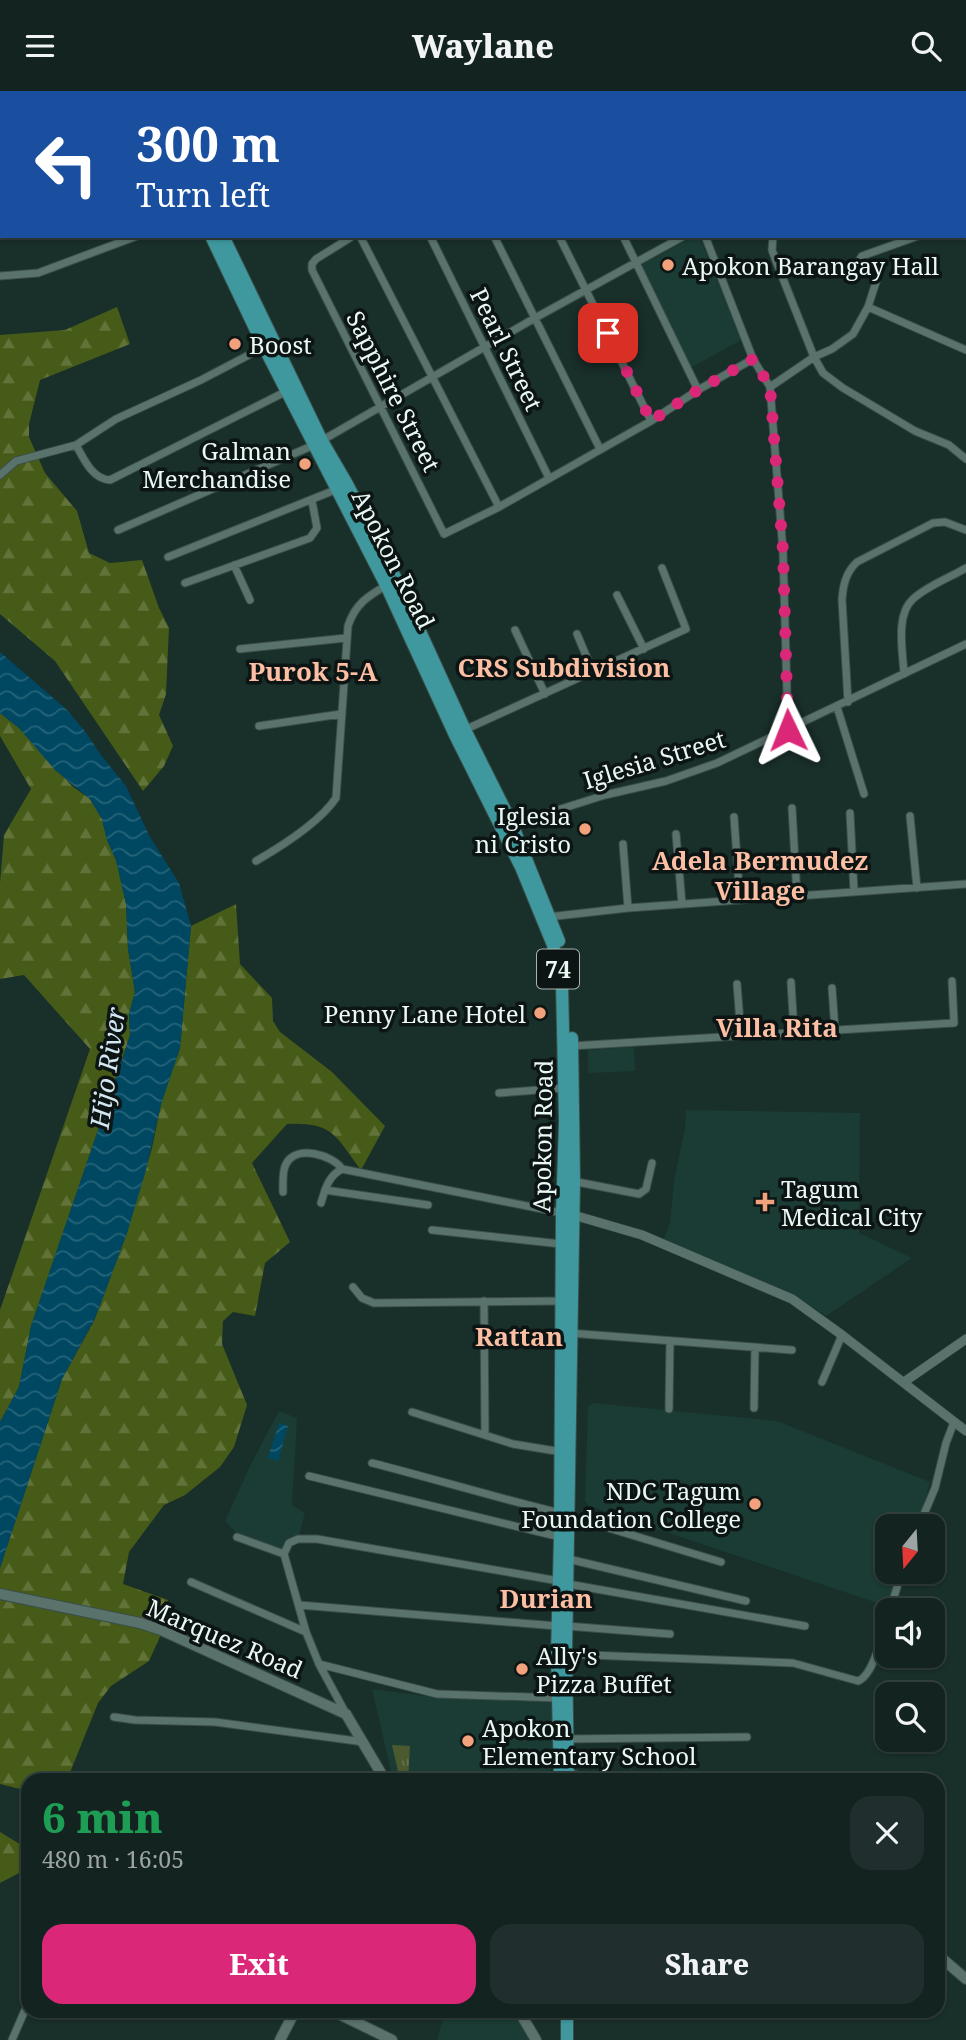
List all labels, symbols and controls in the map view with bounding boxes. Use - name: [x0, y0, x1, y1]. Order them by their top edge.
- text: Waylane: [412, 24, 554, 67]
- icon: menu: [21, 27, 59, 65]
- icon: search: [907, 27, 945, 65]
- text: 300 m: [136, 110, 280, 176]
- icon: left: [21, 119, 112, 210]
- text: Turn left: [136, 173, 270, 216]
- place label: Apokon Barangay Hall: [682, 249, 939, 282]
- marker: Apokon Barangay Hall: [660, 257, 676, 273]
- street label: Pearl Street: [463, 282, 551, 416]
- pin: [578, 303, 638, 363]
- street label: Sapphire Street: [339, 305, 449, 477]
- icon: arrive: [589, 314, 627, 352]
- place label: Boost: [249, 328, 312, 361]
- marker: Boost: [227, 336, 243, 352]
- place label: Galman Merchandise: [142, 434, 291, 495]
- marker: Galman Merchandise: [297, 456, 313, 472]
- street label: Apokon Road: [345, 484, 443, 635]
- district label: CRS Subdivision: [458, 649, 670, 685]
- district label: Purok 5-A: [248, 653, 378, 689]
- position arrow: [751, 693, 825, 767]
- street label: Iglesia Street: [579, 722, 729, 796]
- place label: Iglesia ni Cristo: [475, 799, 571, 860]
- marker: Iglesia ni Cristo: [577, 821, 593, 837]
- district label: Adela Bermudez Village: [652, 842, 868, 908]
- road number: 74: [537, 949, 579, 989]
- place label: Penny Lane Hotel: [324, 997, 527, 1030]
- water label: Hijo River: [81, 1004, 133, 1132]
- marker: Penny Lane Hotel: [532, 1005, 548, 1021]
- district label: Villa Rita: [716, 1009, 838, 1045]
- street label: Apokon Road: [524, 1059, 560, 1213]
- place label: Tagum Medical City: [781, 1172, 923, 1233]
- marker: Tagum Medical City: [755, 1192, 775, 1212]
- district label: Rattan: [475, 1318, 563, 1354]
- place label: NDC Tagum Foundation College: [521, 1474, 741, 1535]
- marker: NDC Tagum Foundation College: [747, 1496, 763, 1512]
- north arrow: [875, 1514, 945, 1584]
- map controls: [875, 1514, 945, 1752]
- district label: Durian: [500, 1580, 592, 1616]
- street label: Marquez Road: [142, 1590, 308, 1686]
- button: sound: [875, 1598, 945, 1668]
- place label: Ally's Pizza Buffet: [536, 1639, 672, 1700]
- marker: Ally's Pizza Buffet: [514, 1661, 530, 1677]
- button: search: [875, 1682, 945, 1752]
- place label: Apokon Elementary School: [482, 1711, 697, 1772]
- marker: Apokon Elementary School: [460, 1733, 476, 1749]
- text: 6 min: [42, 1788, 163, 1845]
- button: close: [850, 1796, 924, 1870]
- text: 480 m · 16:05: [42, 1843, 184, 1875]
- button: Exit: [42, 1924, 476, 2004]
- button: Share: [490, 1924, 924, 2004]

